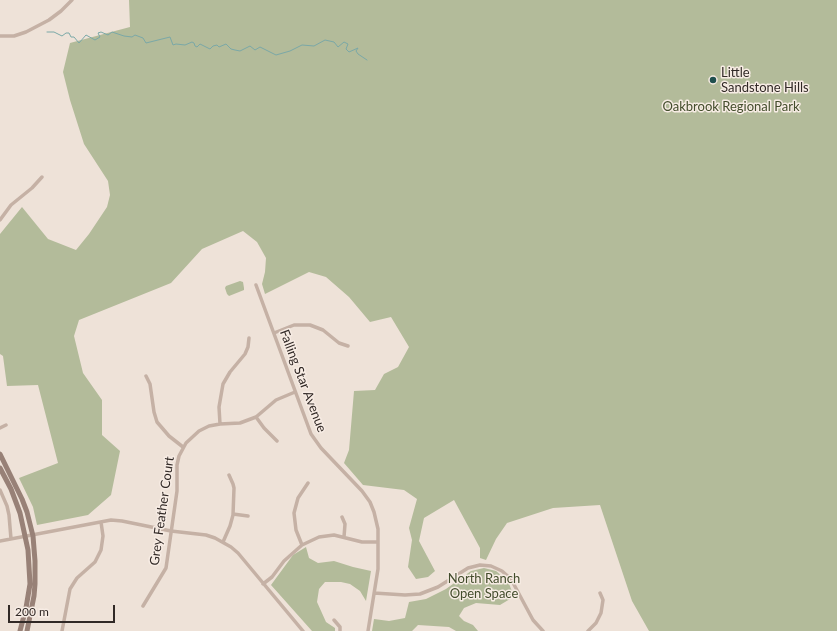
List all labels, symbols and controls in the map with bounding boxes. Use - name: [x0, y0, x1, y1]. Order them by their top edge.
- place label: Little Sandstone Hills: [721, 65, 809, 96]
- marker: Little Sandstone Hills: [708, 75, 718, 85]
- park label: Oakbrook Regional Park: [662, 99, 800, 115]
- street label: Falling Star Avenue: [276, 328, 330, 434]
- street label: Grey Feather Court: [147, 455, 177, 567]
- park label: North Ranch Open Space: [448, 571, 520, 602]
- scale bar: [10, 597, 117, 623]
- text: 200 m: [15, 604, 49, 619]

